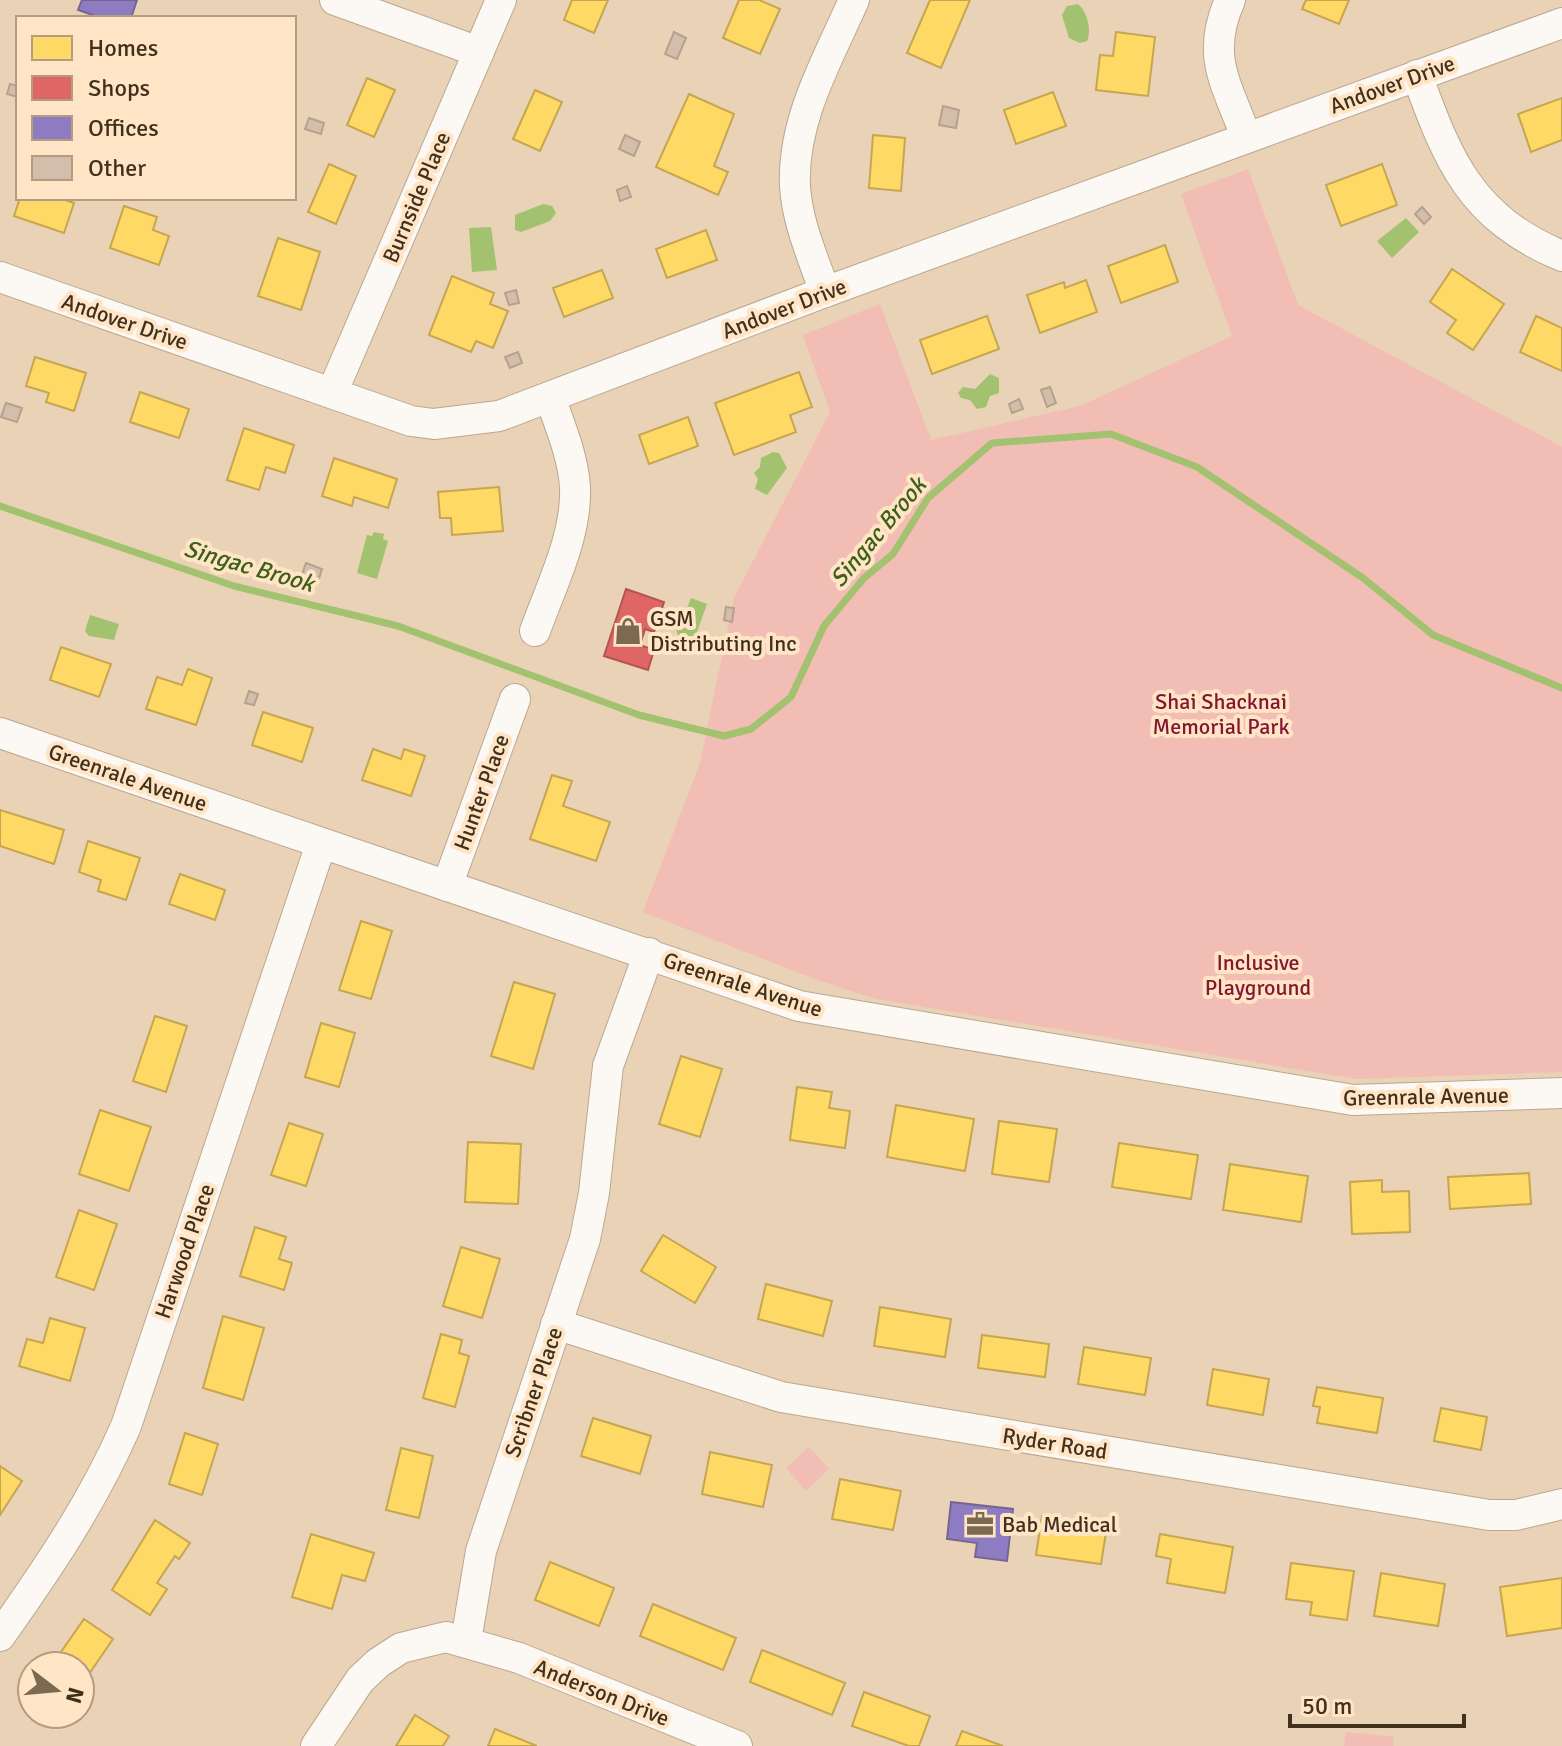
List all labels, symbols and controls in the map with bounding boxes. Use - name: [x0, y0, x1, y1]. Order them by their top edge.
- legend: [16, 16, 296, 200]
- text: Homes: [88, 33, 158, 63]
- street label: Andover Drive: [1326, 49, 1458, 120]
- text: Shops: [88, 73, 150, 103]
- text: Offices: [88, 113, 159, 143]
- street label: Burnside Place: [377, 128, 456, 267]
- text: Other: [88, 153, 146, 183]
- street label: Andover Drive: [718, 272, 850, 345]
- street label: Andover Drive: [58, 287, 191, 356]
- water label: Singac Brook: [824, 470, 934, 593]
- water label: Singac Brook: [181, 533, 319, 599]
- place label: GSM Distributing Inc: [650, 605, 797, 657]
- shop icon: GSM Distributing Inc: [613, 616, 643, 646]
- park label: Shai Shacknai Memorial Park: [1153, 688, 1289, 740]
- street label: Hunter Place: [448, 730, 515, 854]
- street label: Greenrale Avenue: [45, 738, 211, 817]
- street label: Greenrale Avenue: [660, 946, 826, 1023]
- park label: Inclusive Playground: [1205, 949, 1311, 1001]
- street label: Greenrale Avenue: [1343, 1082, 1509, 1111]
- street label: Harwood Place: [149, 1180, 220, 1322]
- street label: Scribner Place: [499, 1324, 568, 1461]
- street label: Ryder Road: [1000, 1422, 1109, 1465]
- office icon: Bab Medical: [965, 1509, 995, 1539]
- place label: Bab Medical: [1002, 1511, 1117, 1538]
- north arrow: [16, 1650, 96, 1730]
- street label: Anderson Drive: [530, 1653, 673, 1732]
- scale bar: [1290, 1678, 1464, 1728]
- text: N: [60, 1684, 90, 1706]
- text: 50 m: [1302, 1691, 1352, 1721]

